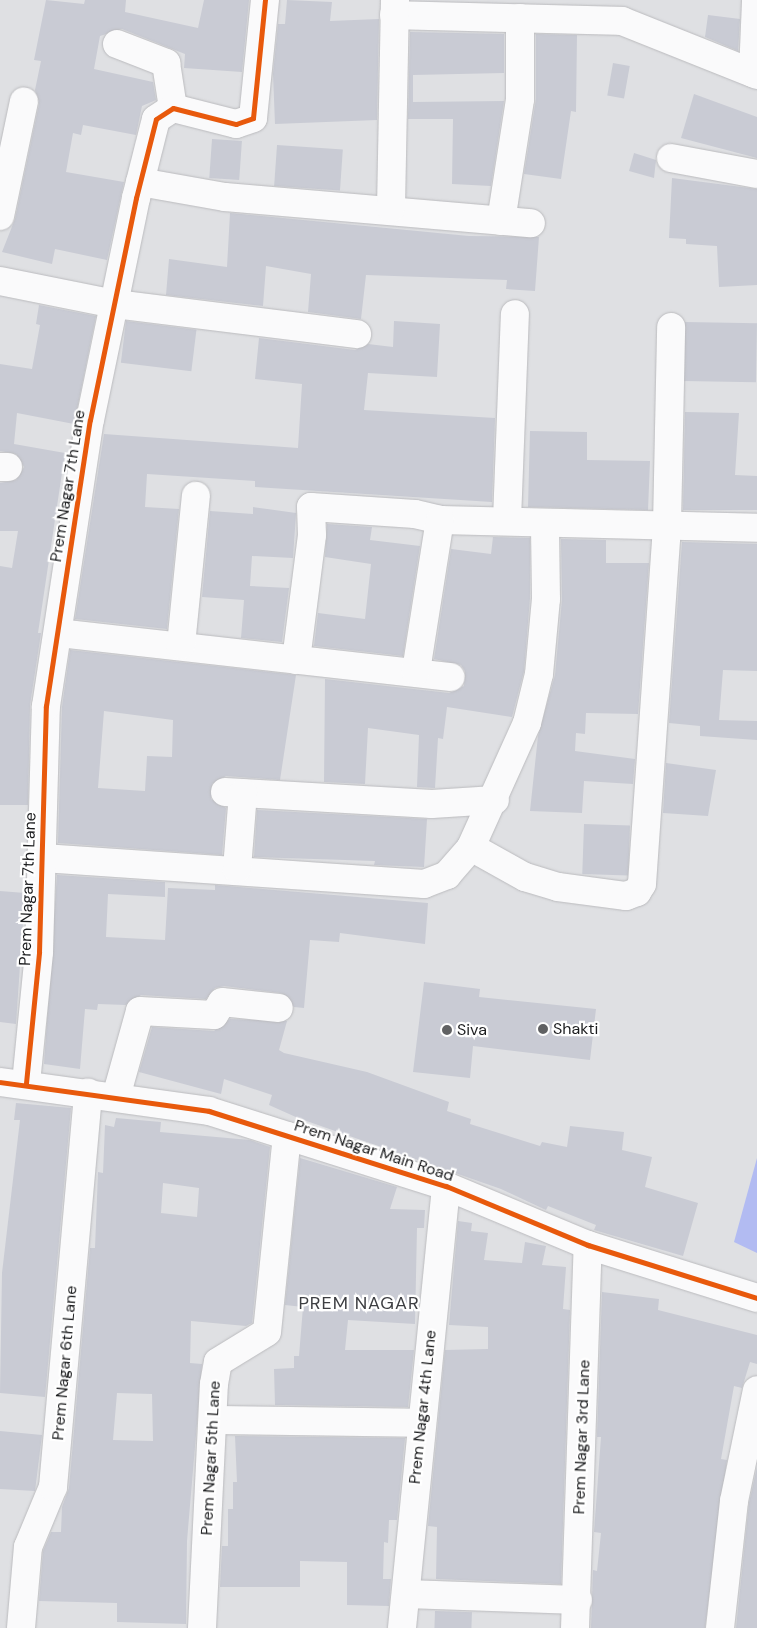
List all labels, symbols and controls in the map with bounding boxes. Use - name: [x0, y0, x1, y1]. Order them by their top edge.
- street label: Prem Nagar 7th Lane: [46, 409, 90, 563]
- street label: Prem Nagar 7th Lane: [16, 812, 40, 966]
- place label: Shakti: [553, 1019, 598, 1039]
- place label: Siva: [457, 1020, 487, 1040]
- marker: Shakti: [537, 1023, 549, 1035]
- marker: Siva: [441, 1024, 453, 1036]
- street label: Prem Nagar Main Road: [292, 1116, 456, 1186]
- street label: Prem Nagar 6th Lane: [49, 1285, 81, 1441]
- district label: PREM NAGAR: [297, 1292, 421, 1314]
- street label: Prem Nagar 4th Lane: [405, 1329, 441, 1485]
- street label: Prem Nagar 3rd Lane: [570, 1359, 594, 1515]
- street label: Prem Nagar 5th Lane: [197, 1380, 225, 1536]

